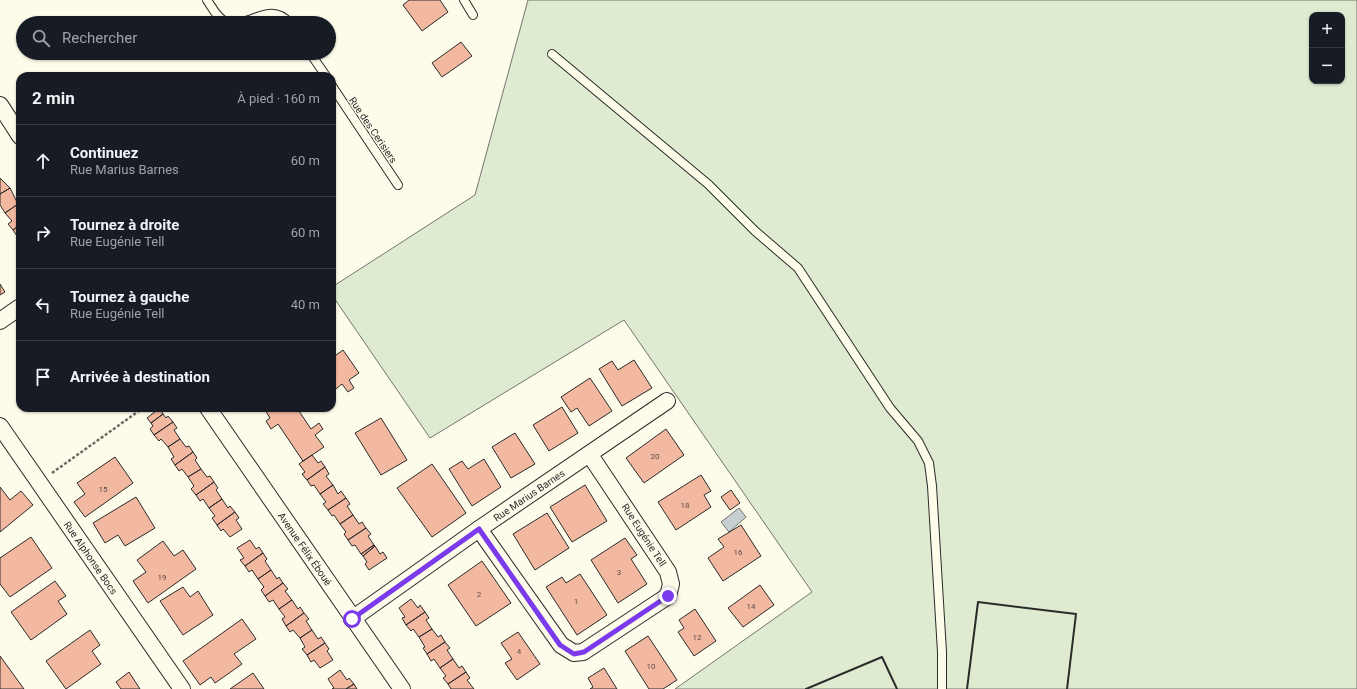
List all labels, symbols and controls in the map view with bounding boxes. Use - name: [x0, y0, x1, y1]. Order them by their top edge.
- map controls: [1309, 12, 1345, 84]
- button: +: [1309, 12, 1345, 48]
- search box: [16, 16, 336, 60]
- icon: search: [30, 27, 52, 49]
- text: Rechercher: [62, 29, 137, 47]
- button: −: [1309, 48, 1345, 84]
- text: 2 min: [32, 88, 75, 108]
- text: À pied · 160 m: [237, 91, 320, 106]
- street label: Rue des Cerisiers: [347, 95, 399, 165]
- text: Continuez: [70, 144, 138, 162]
- icon: ahead: [32, 150, 54, 172]
- text: 60 m: [291, 153, 320, 168]
- text: Rue Marius Barnes: [70, 162, 179, 177]
- text: Tournez à droite: [70, 216, 179, 234]
- icon: right: [32, 222, 54, 244]
- text: 60 m: [291, 225, 320, 240]
- text: Rue Eugénie Tell: [70, 234, 165, 249]
- text: Tournez à gauche: [70, 288, 189, 306]
- icon: left: [32, 294, 54, 316]
- text: 40 m: [291, 297, 320, 312]
- text: Rue Eugénie Tell: [70, 306, 165, 321]
- icon: arrive: [32, 366, 54, 388]
- text: Arrivée à destination: [70, 368, 210, 386]
- house number: 20: [651, 452, 660, 461]
- street label: Rue Marius Barnes: [491, 467, 567, 523]
- house number: 15: [99, 485, 108, 494]
- house number: 18: [681, 501, 690, 510]
- street label: Rue Eugénie Tell: [620, 502, 668, 568]
- street label: Avenue Félix Éboué: [276, 510, 334, 587]
- street label: Rue Alphonse Bocs: [62, 519, 120, 596]
- house number: 16: [734, 548, 743, 557]
- house number: 3: [617, 568, 621, 577]
- house number: 19: [158, 573, 167, 582]
- route end: [659, 587, 677, 605]
- house number: 2: [477, 590, 482, 599]
- house number: 1: [574, 597, 578, 606]
- house number: 14: [747, 602, 756, 611]
- route start: [343, 610, 361, 628]
- house number: 12: [693, 633, 702, 642]
- house number: 4: [517, 647, 522, 656]
- house number: 10: [647, 662, 656, 671]

